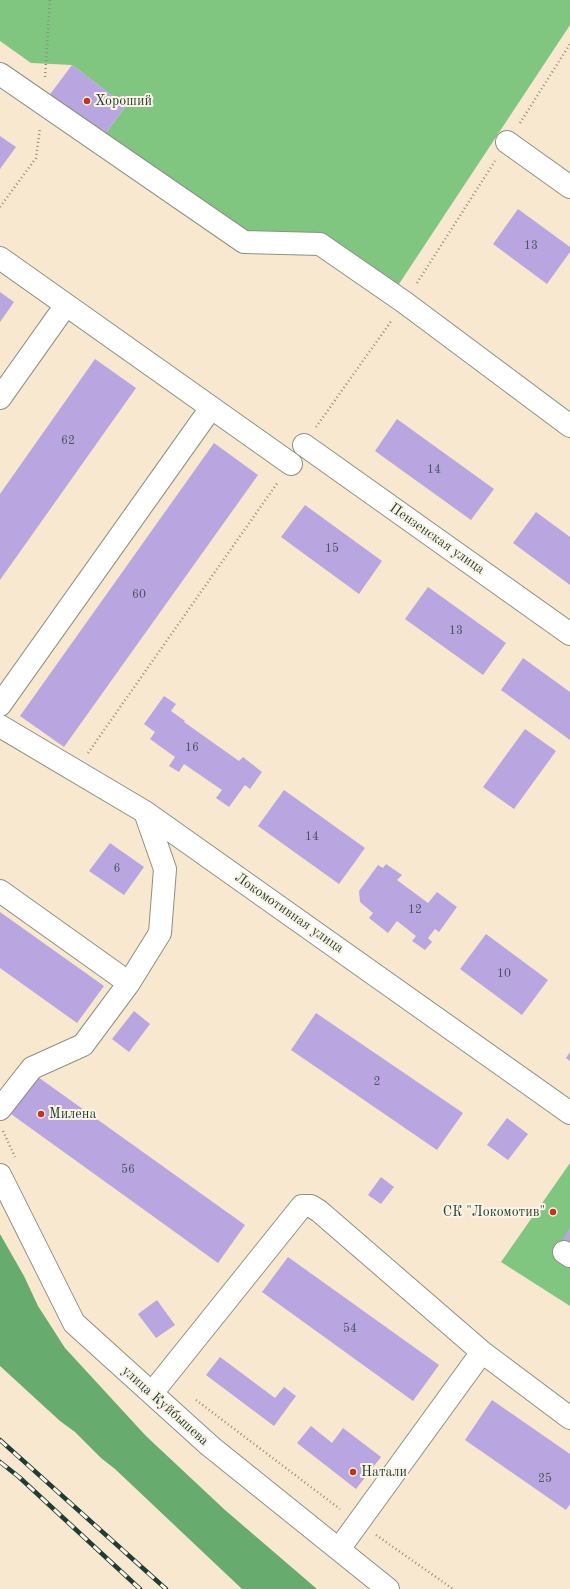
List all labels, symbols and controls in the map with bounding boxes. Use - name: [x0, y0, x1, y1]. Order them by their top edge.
- place label: Хороший: [95, 93, 152, 109]
- marker: Хороший: [82, 96, 92, 106]
- house number: 13: [524, 239, 538, 253]
- house number: 62: [61, 434, 75, 448]
- house number: 14: [427, 463, 441, 477]
- street label: Пензенская улица: [386, 500, 488, 578]
- house number: 15: [325, 542, 339, 556]
- house number: 60: [132, 588, 146, 602]
- house number: 13: [449, 624, 463, 638]
- house number: 16: [185, 741, 199, 755]
- house number: 14: [305, 830, 319, 844]
- house number: 6: [114, 862, 120, 876]
- street label: Локомотивная улица: [231, 869, 347, 957]
- house number: 12: [408, 903, 422, 917]
- house number: 10: [497, 967, 511, 981]
- house number: 2: [374, 1075, 380, 1089]
- place label: Милена: [49, 1106, 96, 1122]
- marker: Милена: [36, 1109, 46, 1119]
- house number: 56: [121, 1163, 135, 1177]
- place label: СК "Локомотив": [443, 1204, 545, 1220]
- marker: СК "Локомотив": [548, 1207, 558, 1217]
- house number: 54: [343, 1322, 357, 1336]
- street label: улица Куйбышева: [118, 1363, 212, 1449]
- place label: Натали: [361, 1464, 407, 1480]
- marker: Натали: [348, 1467, 358, 1477]
- house number: 25: [538, 1472, 552, 1486]

